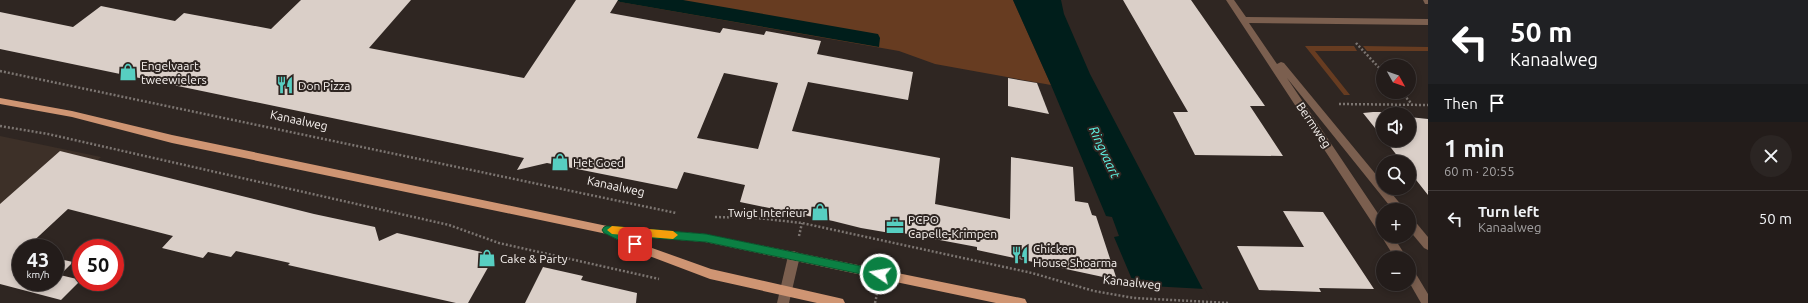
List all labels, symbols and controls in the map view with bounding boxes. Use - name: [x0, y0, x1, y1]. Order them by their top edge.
- icon: left: [1444, 16, 1496, 68]
- text: 50 m: [1510, 16, 1572, 47]
- text: Kanaalweg: [1510, 49, 1598, 69]
- place label: Engelvaart tweewielers: [141, 59, 207, 86]
- north arrow: [1376, 59, 1416, 99]
- map controls: [1376, 59, 1416, 291]
- shop icon: Engelvaart tweewielers: [118, 62, 138, 82]
- restaurant icon: Don Pizza: [275, 75, 295, 95]
- place label: Don Pizza: [298, 79, 350, 92]
- icon: arrive: [1486, 92, 1508, 114]
- text: Then: [1444, 95, 1478, 112]
- street label: Bermweg: [1294, 100, 1334, 150]
- button: sound: [1376, 107, 1416, 147]
- street label: Kanaalweg: [269, 108, 329, 132]
- water label: Ringvaart: [1087, 124, 1124, 181]
- text: 1 min: [1444, 135, 1505, 162]
- button: close: [1750, 135, 1792, 177]
- shop icon: Het Goed: [550, 152, 570, 172]
- button: search: [1376, 155, 1416, 195]
- place label: Het Goed: [573, 156, 624, 169]
- text: 60 m · 20:55: [1444, 164, 1515, 178]
- street label: Kanaalweg: [586, 174, 646, 198]
- shop icon: Twigt Interieur: [810, 202, 830, 222]
- button: +: [1376, 203, 1416, 243]
- text: Turn left: [1478, 203, 1539, 220]
- place label: Twigt Interieur: [728, 206, 807, 219]
- icon: left: [1444, 208, 1466, 230]
- text: 50 m: [1759, 210, 1792, 227]
- place label: PCPO Capelle-Krimpen: [908, 213, 997, 240]
- office icon: PCPO Capelle-Krimpen: [885, 216, 905, 236]
- text: Kanaalweg: [1478, 220, 1542, 234]
- pin: [618, 227, 652, 261]
- icon: arrive: [624, 233, 646, 255]
- speed limit sign: 50: [72, 239, 124, 291]
- place label: Chicken House Shoarma: [1033, 242, 1117, 269]
- restaurant icon: Chicken House Shoarma: [1010, 245, 1030, 265]
- text: 43: [27, 248, 49, 271]
- shop icon: Cake & Party: [477, 248, 497, 268]
- button: −: [1376, 251, 1416, 291]
- place label: Cake & Party: [500, 252, 568, 265]
- position arrow: [859, 253, 901, 295]
- text: km/h: [26, 269, 50, 280]
- street label: Kanaalweg: [1102, 272, 1162, 292]

